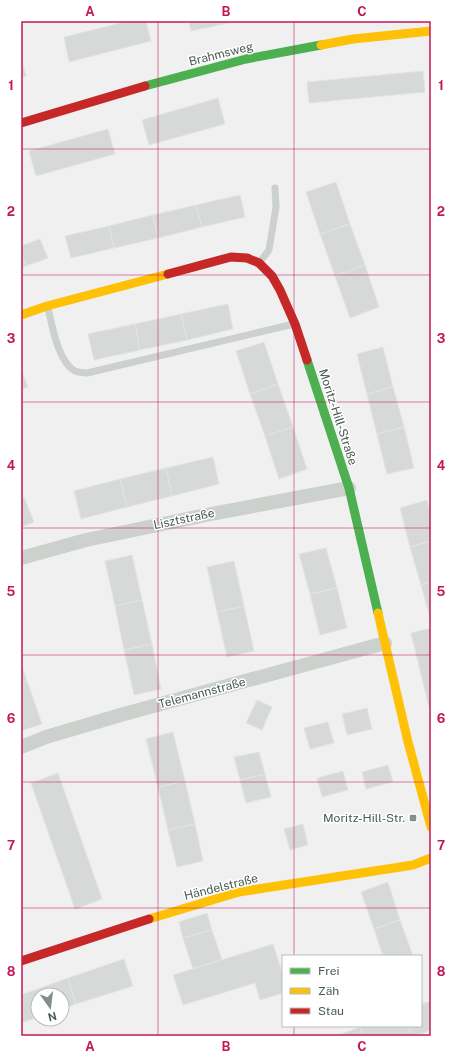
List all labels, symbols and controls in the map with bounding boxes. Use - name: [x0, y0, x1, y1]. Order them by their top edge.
- text: A: [85, 4, 95, 19]
- text: B: [222, 4, 231, 19]
- text: C: [357, 4, 367, 19]
- street label: Brahmsweg: [187, 39, 255, 69]
- text: 1: [8, 78, 14, 93]
- text: 1: [438, 78, 444, 93]
- text: 2: [7, 204, 15, 219]
- text: 2: [437, 204, 445, 219]
- text: 3: [7, 331, 16, 346]
- text: 3: [437, 331, 446, 346]
- street label: Moritz-Hill-Straße: [316, 367, 360, 467]
- text: 4: [7, 458, 16, 473]
- text: 4: [437, 458, 446, 473]
- street label: Lisztstraße: [152, 506, 216, 532]
- text: 5: [7, 584, 16, 599]
- text: 5: [437, 584, 446, 599]
- street label: Telemannstraße: [157, 675, 247, 711]
- text: 6: [7, 711, 16, 726]
- text: 6: [437, 711, 446, 726]
- place label: Moritz-Hill-Str.: [323, 811, 405, 825]
- marker: Moritz-Hill-Str.: [408, 813, 418, 823]
- text: 7: [7, 838, 15, 853]
- text: 7: [437, 838, 445, 853]
- street label: Händelstraße: [183, 871, 260, 903]
- legend: [282, 955, 422, 1027]
- text: 8: [7, 964, 16, 979]
- text: Frei: [318, 964, 340, 978]
- text: 8: [437, 964, 446, 979]
- text: Zäh: [318, 984, 339, 998]
- north arrow: [30, 987, 70, 1027]
- text: Stau: [318, 1004, 344, 1018]
- text: N: [47, 1010, 58, 1024]
- text: A: [85, 1039, 95, 1054]
- text: B: [222, 1039, 231, 1054]
- text: C: [357, 1039, 367, 1054]

